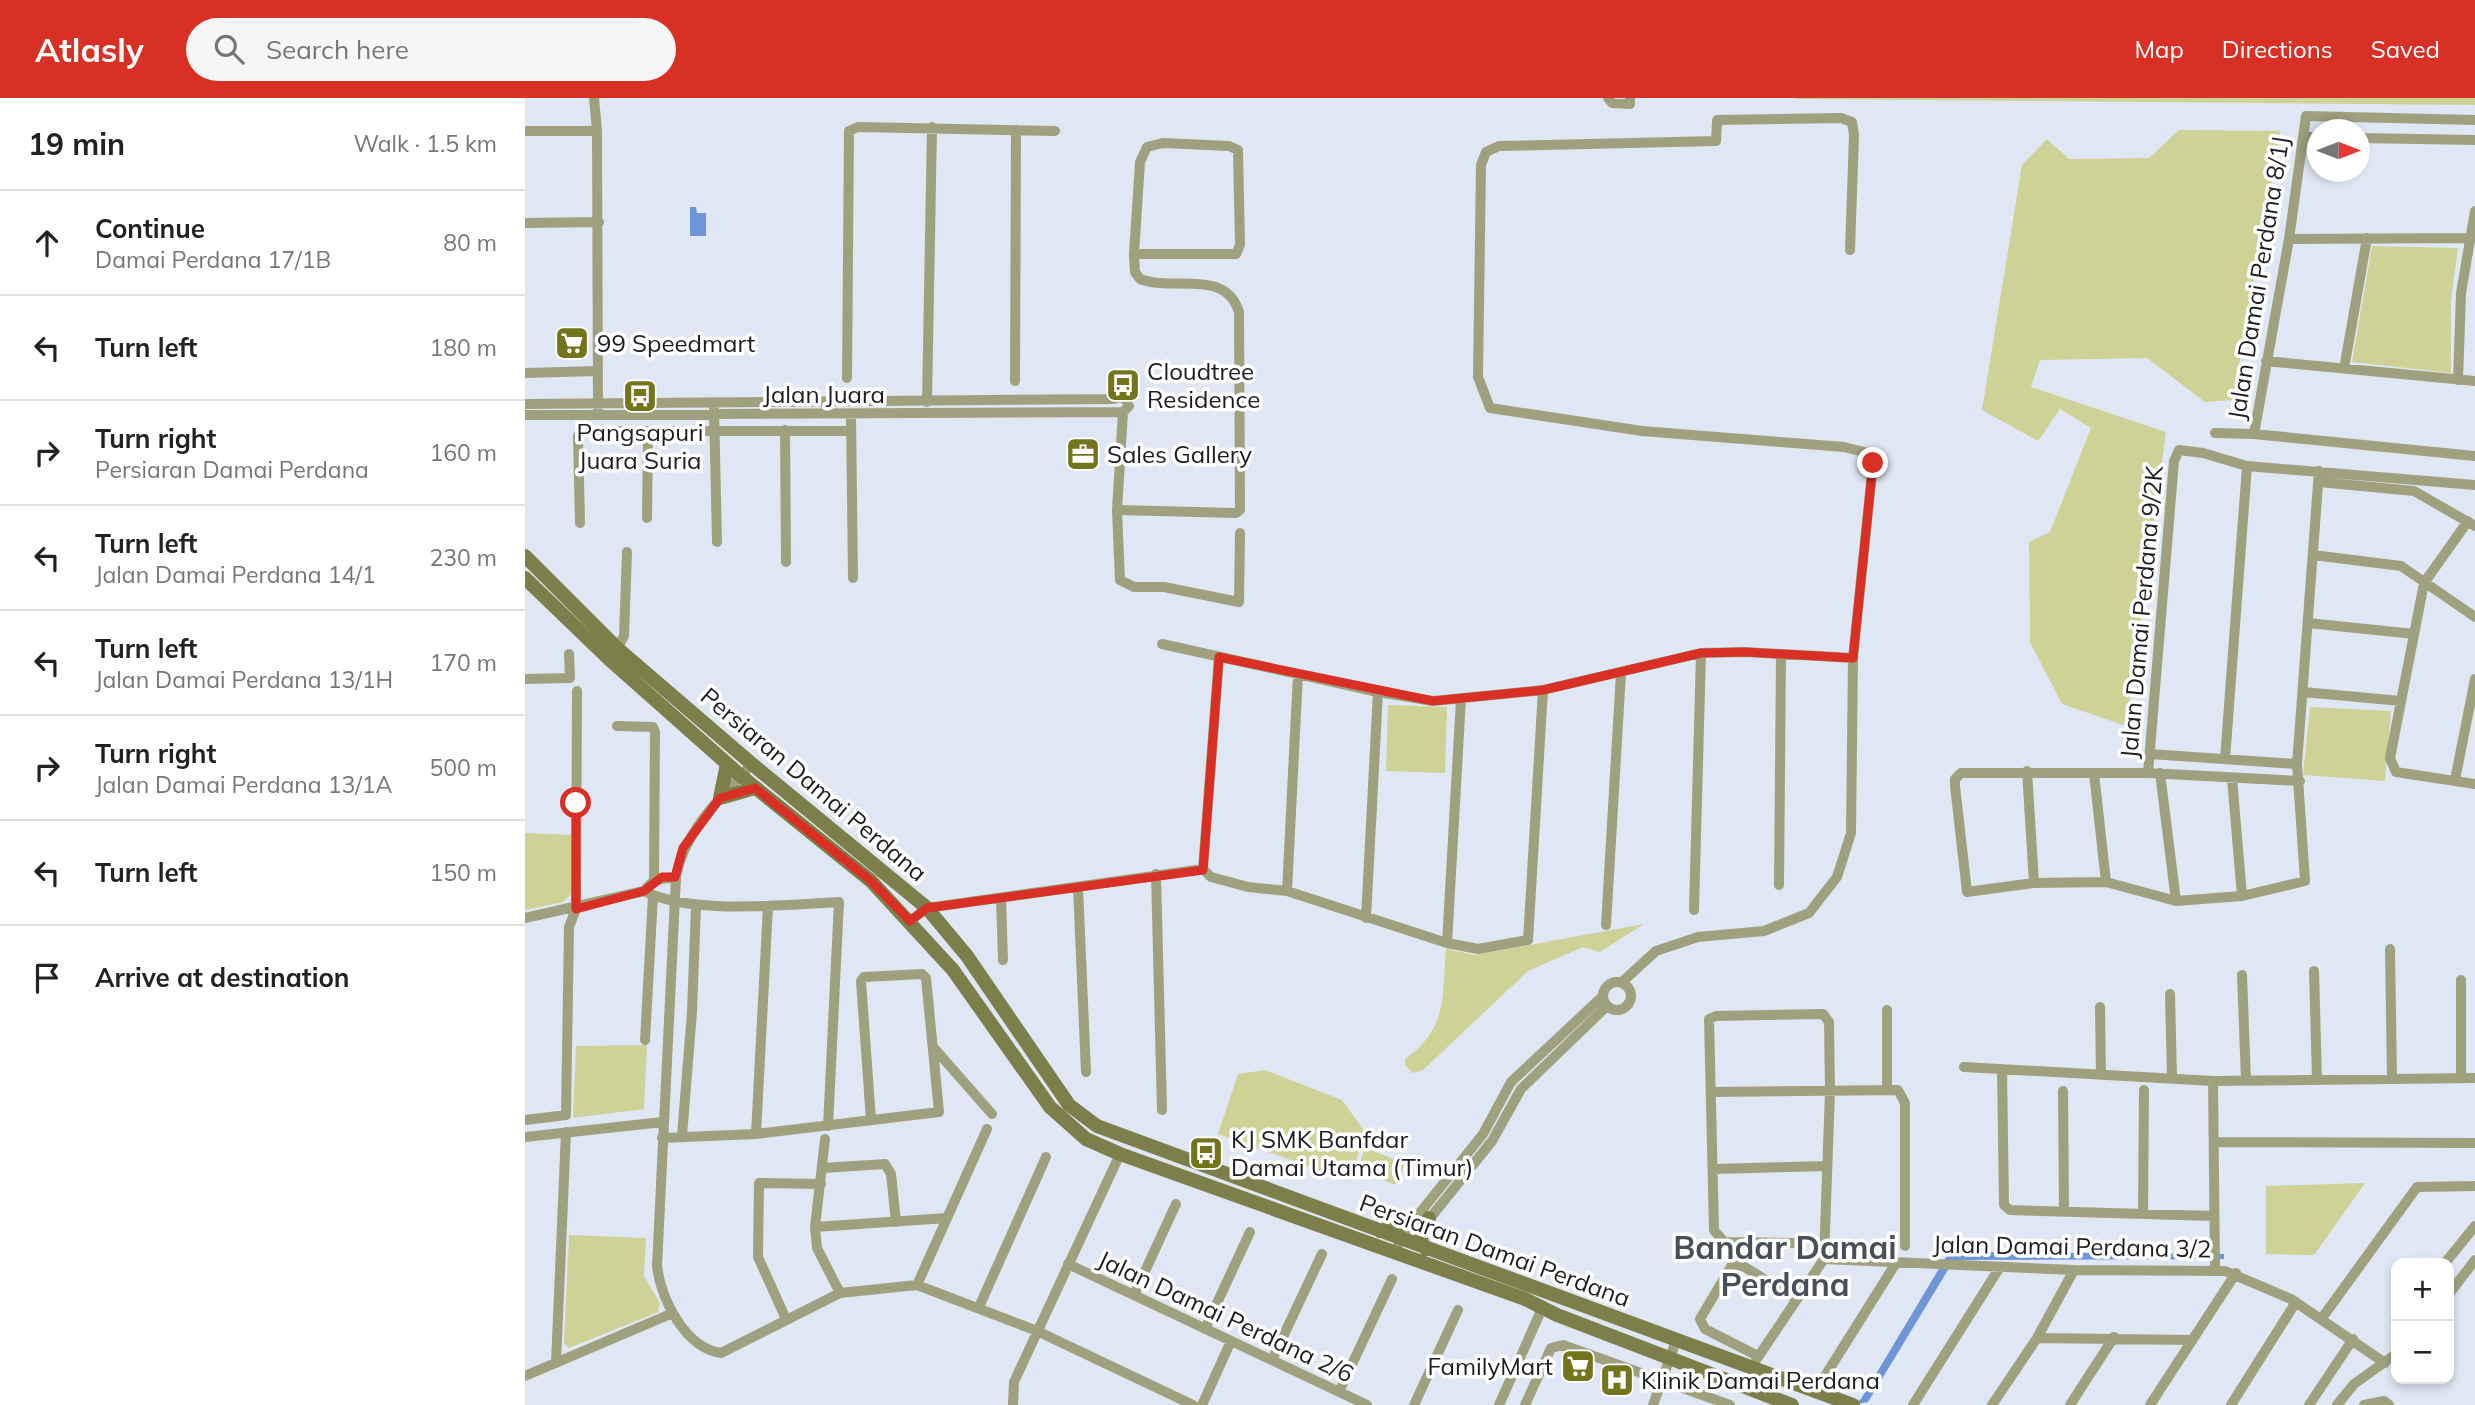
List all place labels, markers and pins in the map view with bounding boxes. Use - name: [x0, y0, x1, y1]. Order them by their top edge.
- supermarket icon: 99 Speedmart: [553, 324, 591, 362]
- place label: 99 Speedmart: [597, 328, 755, 358]
- place label: Cloudtree Residence: [1147, 356, 1260, 414]
- bus stop icon: Cloudtree Residence: [1104, 366, 1142, 404]
- bus stop icon: Pangsapuri Juara Suria: [621, 377, 659, 415]
- place label: Pangsapuri Juara Suria: [577, 417, 703, 475]
- office icon: Sales Gallery: [1064, 435, 1102, 473]
- place label: Sales Gallery: [1107, 439, 1252, 469]
- place label: KJ SMK Banfdar Damai Utama (Timur): [1231, 1124, 1473, 1182]
- bus stop icon: KJ SMK Banfdar Damai Utama (Timur): [1187, 1134, 1225, 1172]
- supermarket icon: FamilyMart: [1559, 1347, 1597, 1385]
- place label: FamilyMart: [1428, 1351, 1553, 1381]
- hospital icon: Klinik Damai Perdana: [1598, 1361, 1636, 1399]
- place label: Klinik Damai Perdana: [1641, 1365, 1880, 1395]

